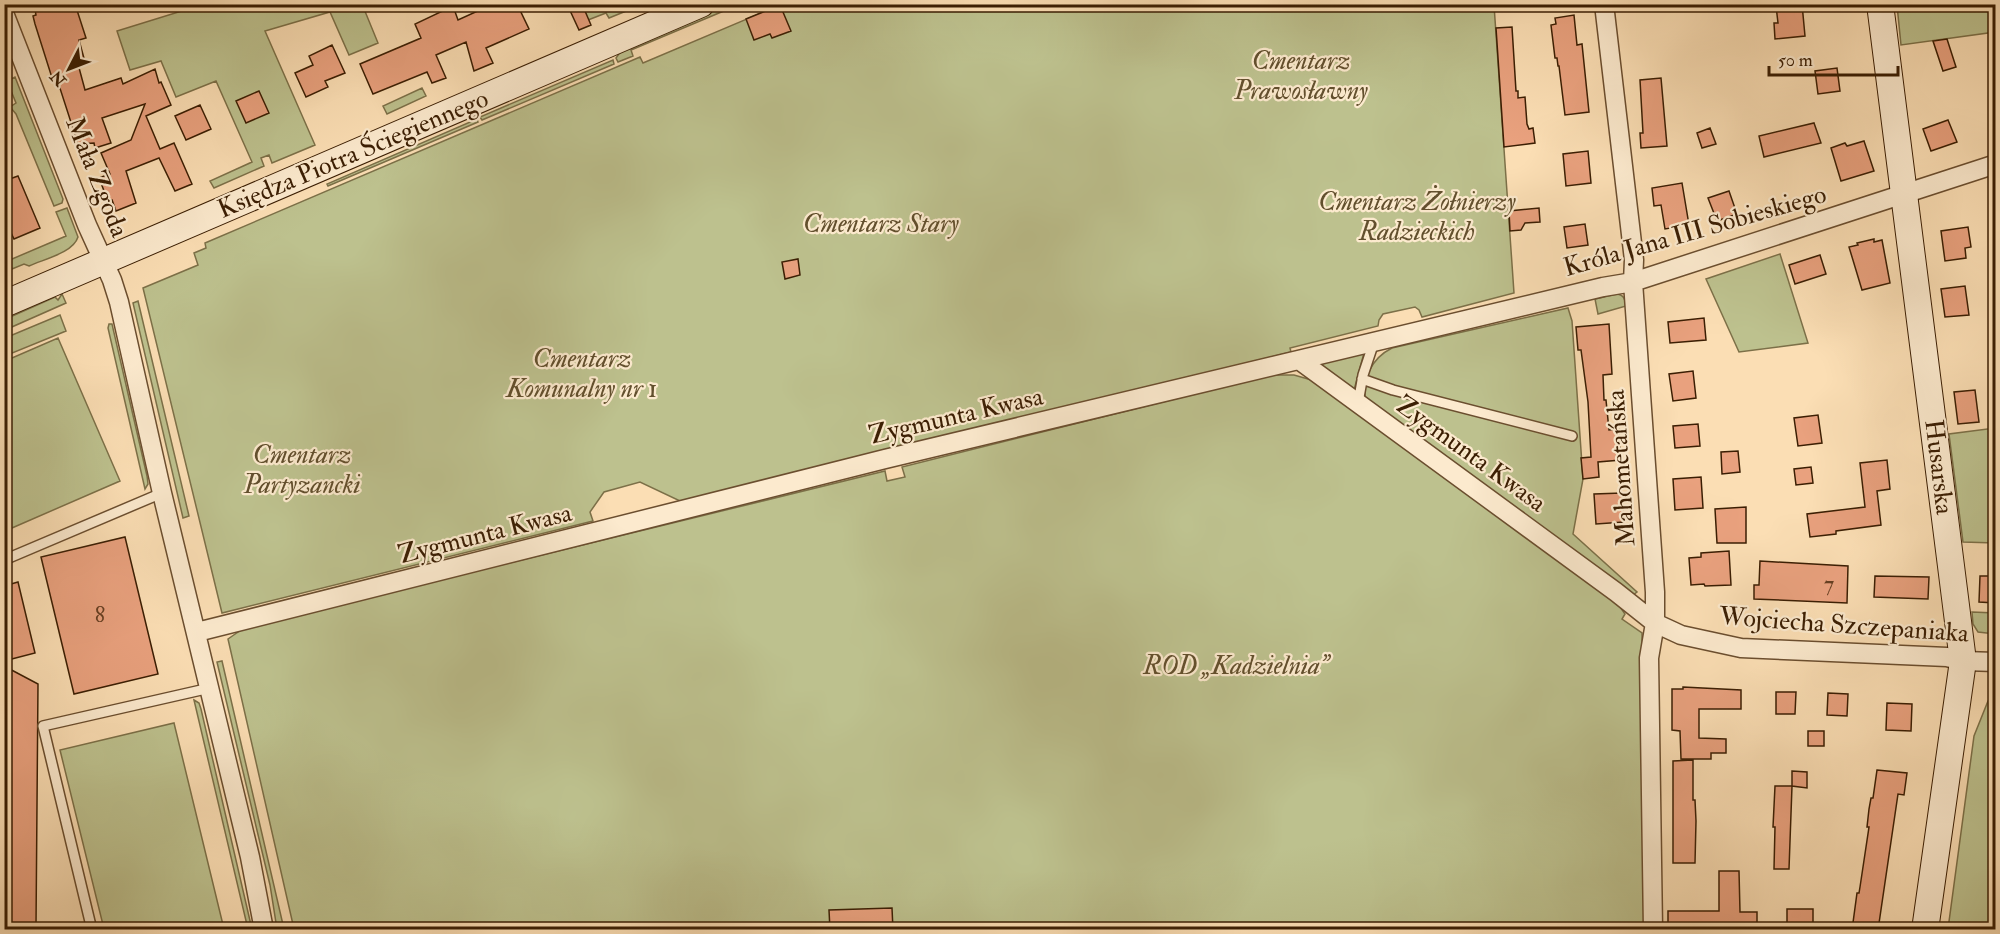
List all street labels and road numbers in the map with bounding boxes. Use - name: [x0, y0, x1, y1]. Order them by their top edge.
- street label: Księdza Piotra Ściegiennego: [212, 81, 493, 226]
- street label: Mała Zgoda: [58, 112, 136, 242]
- street label: Króla Jana III Sobieskiego: [1560, 178, 1830, 284]
- street label: Zygmunta Kwasa: [866, 380, 1047, 452]
- street label: Mahometańska: [1600, 388, 1642, 547]
- street label: Zygmunta Kwasa: [1390, 389, 1553, 519]
- street label: Husarska: [1917, 418, 1961, 517]
- street label: Zygmunta Kwasa: [395, 497, 575, 571]
- street label: Wojciecha Szczepaniaka: [1717, 600, 1970, 651]

